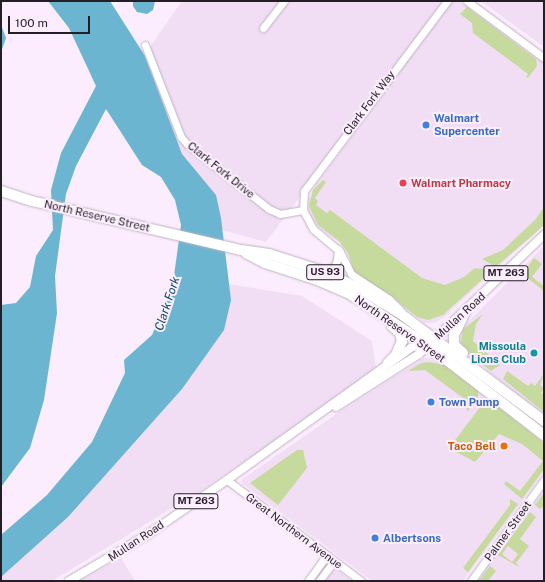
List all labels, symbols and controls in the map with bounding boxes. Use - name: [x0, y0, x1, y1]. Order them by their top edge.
- scale bar: [10, 8, 92, 34]
- text: 100 m: [15, 16, 48, 30]
- street label: Clark Fork Way: [340, 68, 398, 138]
- place label: Walmart Supercenter: [434, 112, 500, 138]
- marker: Walmart Supercenter: [421, 120, 431, 130]
- street label: Clark Fork Drive: [185, 139, 257, 201]
- place label: Walmart Pharmacy: [411, 176, 511, 190]
- marker: Walmart Pharmacy: [398, 178, 408, 188]
- street label: North Reserve Street: [43, 197, 151, 235]
- road number: US 93: [306, 264, 344, 280]
- road number: MT 263: [483, 265, 529, 281]
- water label: Clark Fork: [152, 275, 184, 333]
- street label: Mullan Road: [432, 290, 488, 342]
- street label: North Reserve Street: [352, 293, 448, 365]
- place label: Missoula Lions Club: [471, 340, 526, 366]
- marker: Missoula Lions Club: [529, 348, 539, 358]
- place label: Town Pump: [439, 395, 499, 409]
- marker: Town Pump: [426, 397, 436, 407]
- place label: Taco Bell: [448, 439, 496, 453]
- marker: Taco Bell: [499, 441, 509, 451]
- street label: Great Northern Avenue: [243, 490, 345, 572]
- road number: MT 263: [173, 493, 219, 509]
- street label: Palmer Street: [482, 498, 534, 564]
- street label: Mullan Road: [106, 518, 166, 564]
- place label: Albertsons: [383, 531, 441, 545]
- marker: Albertsons: [370, 533, 380, 543]

